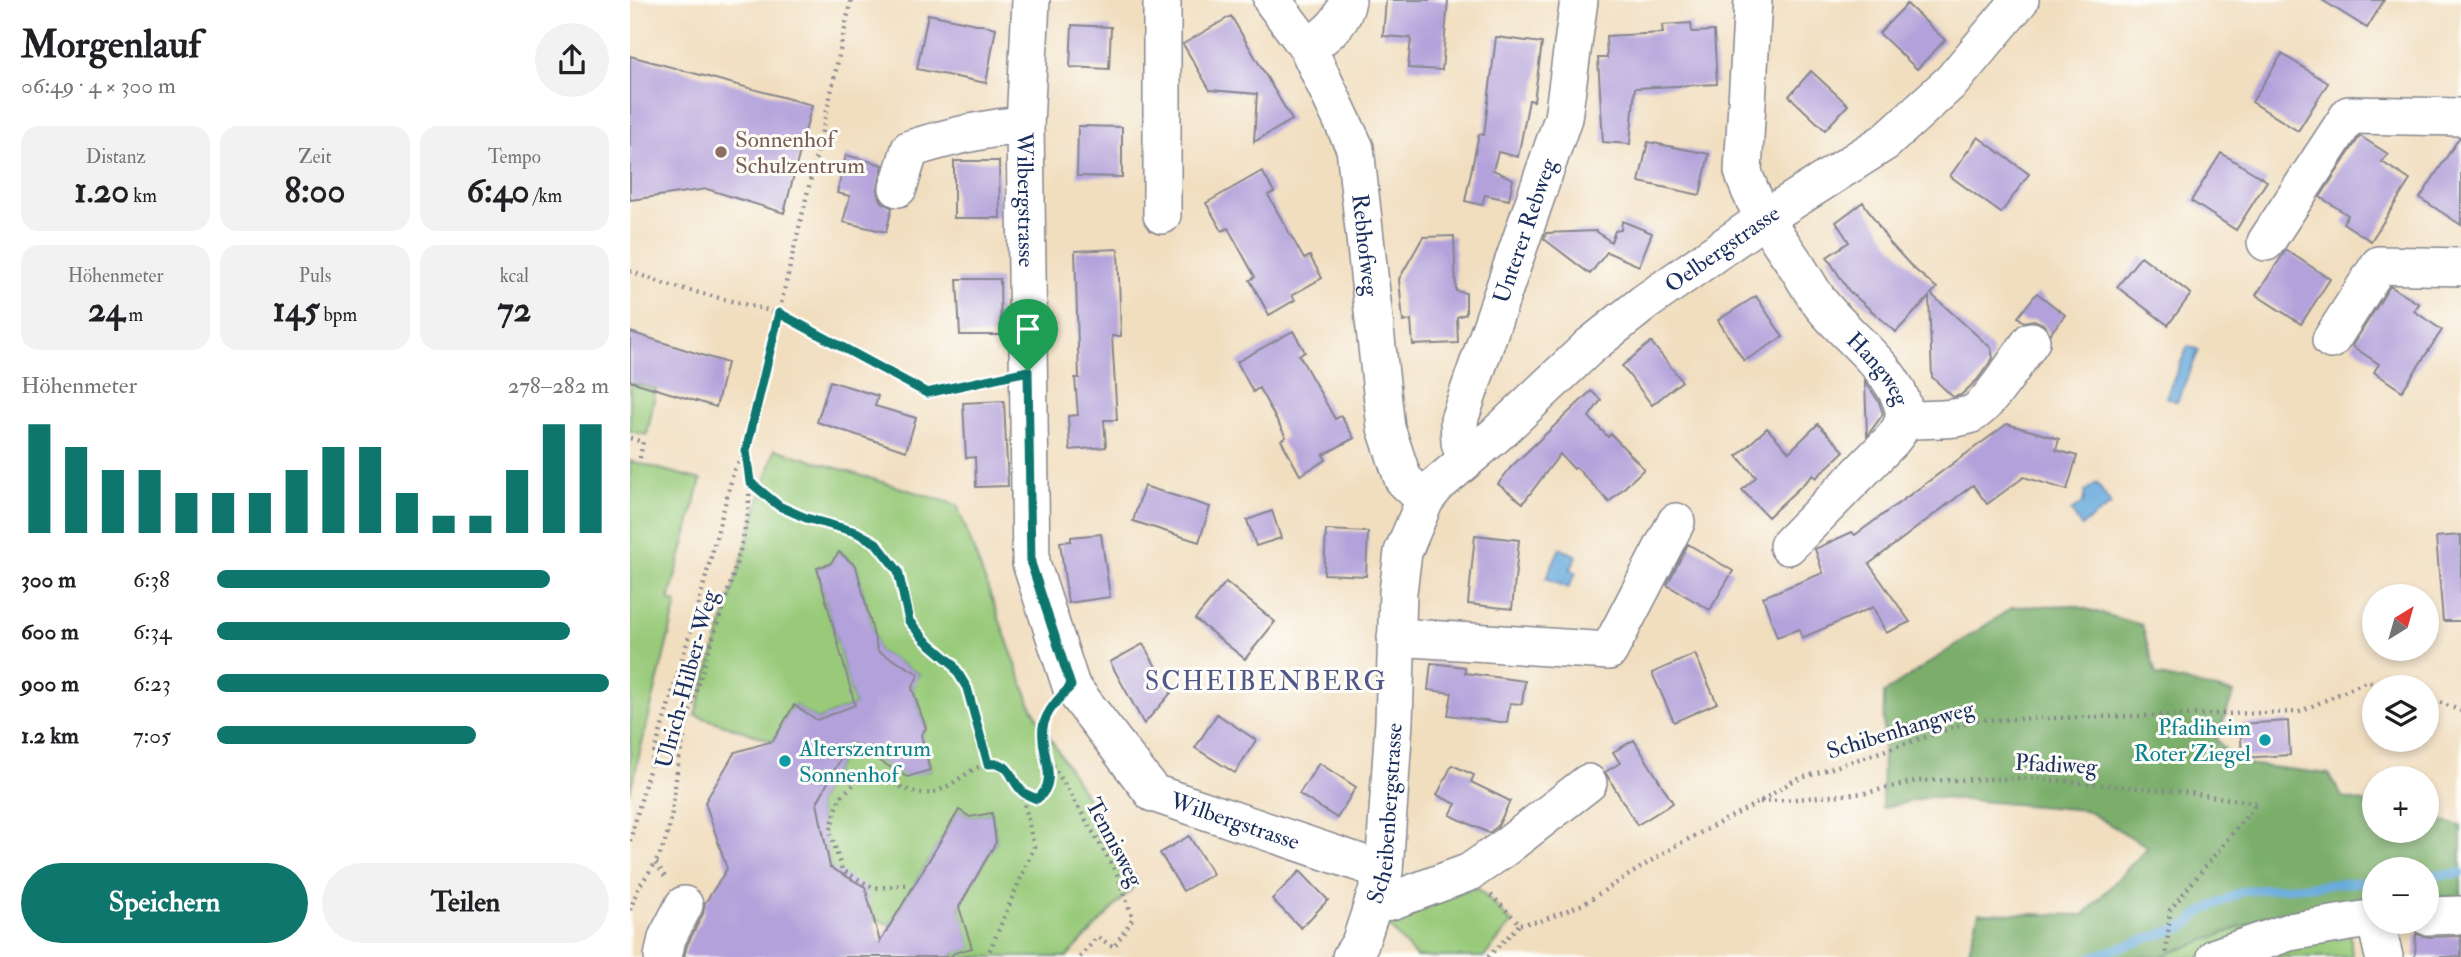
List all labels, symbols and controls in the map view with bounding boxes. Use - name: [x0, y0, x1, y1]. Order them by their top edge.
- text: Morgenlauf: [21, 21, 201, 69]
- button: share: [535, 23, 609, 97]
- text: 06:49 · 4 × 300 m: [21, 71, 176, 100]
- place label: Sonnenhof Schulzentrum: [735, 125, 865, 180]
- street label: Wilbergstrasse: [1010, 131, 1041, 268]
- marker: Sonnenhof Schulzentrum: [713, 144, 729, 160]
- text: Distanz: [86, 145, 146, 169]
- text: Zeit: [298, 145, 332, 169]
- text: Tempo: [488, 145, 541, 169]
- street label: Unterer Rebweg: [1486, 154, 1563, 307]
- text: 1.20: [74, 169, 129, 213]
- text: 8:00: [285, 169, 345, 213]
- text: 6:40: [466, 169, 530, 213]
- text: km: [129, 184, 157, 208]
- text: /km: [530, 184, 562, 208]
- street label: Rebhofweg: [1345, 192, 1385, 298]
- street label: Oelbergstrasse: [1659, 198, 1785, 299]
- text: Höhenmeter: [68, 264, 164, 288]
- text: Puls: [299, 264, 331, 288]
- text: kcal: [500, 264, 529, 288]
- text: 24: [88, 288, 125, 332]
- text: 145: [273, 288, 320, 332]
- text: 72: [497, 288, 531, 332]
- pin: [998, 299, 1058, 371]
- text: m: [125, 303, 143, 327]
- text: bpm: [320, 303, 357, 327]
- icon: arrive: [1009, 310, 1047, 348]
- street label: Hangweg: [1840, 326, 1916, 410]
- text: Höhenmeter: [21, 371, 137, 400]
- text: 278–282 m: [508, 371, 609, 400]
- text: 300 m: [21, 565, 76, 594]
- text: 6:38: [133, 565, 170, 594]
- north arrow: [2362, 584, 2440, 662]
- map controls: [2362, 584, 2439, 934]
- street label: Ulrich-Hilber-Weg: [649, 586, 724, 771]
- text: 600 m: [21, 617, 79, 646]
- text: 6:34: [133, 617, 171, 646]
- district label: SCHEIBENBERG: [1145, 666, 1387, 698]
- text: 900 m: [21, 669, 79, 698]
- text: 6:23: [133, 669, 171, 698]
- button: layers: [2362, 675, 2439, 752]
- street label: Schibenhangweg: [1823, 693, 1978, 766]
- place label: Pfadiheim Roter Ziegel: [2134, 713, 2251, 768]
- text: 1.2 km: [21, 721, 79, 750]
- text: 7:05: [133, 721, 171, 750]
- street label: Scheibenbergstrasse: [1360, 722, 1409, 908]
- marker: Pfadiheim Roter Ziegel: [2257, 732, 2273, 748]
- place label: Alterszentrum Sonnenhof: [798, 734, 931, 789]
- street label: Pfadiweg: [2014, 748, 2099, 781]
- marker: Alterszentrum Sonnenhof: [777, 753, 793, 769]
- button: +: [2362, 766, 2439, 843]
- street label: Wilbergstrasse: [1165, 786, 1304, 857]
- street label: Tennisweg: [1079, 793, 1150, 892]
- button: −: [2362, 857, 2439, 934]
- button: Speichern: [21, 863, 308, 943]
- button: Teilen: [322, 863, 609, 943]

